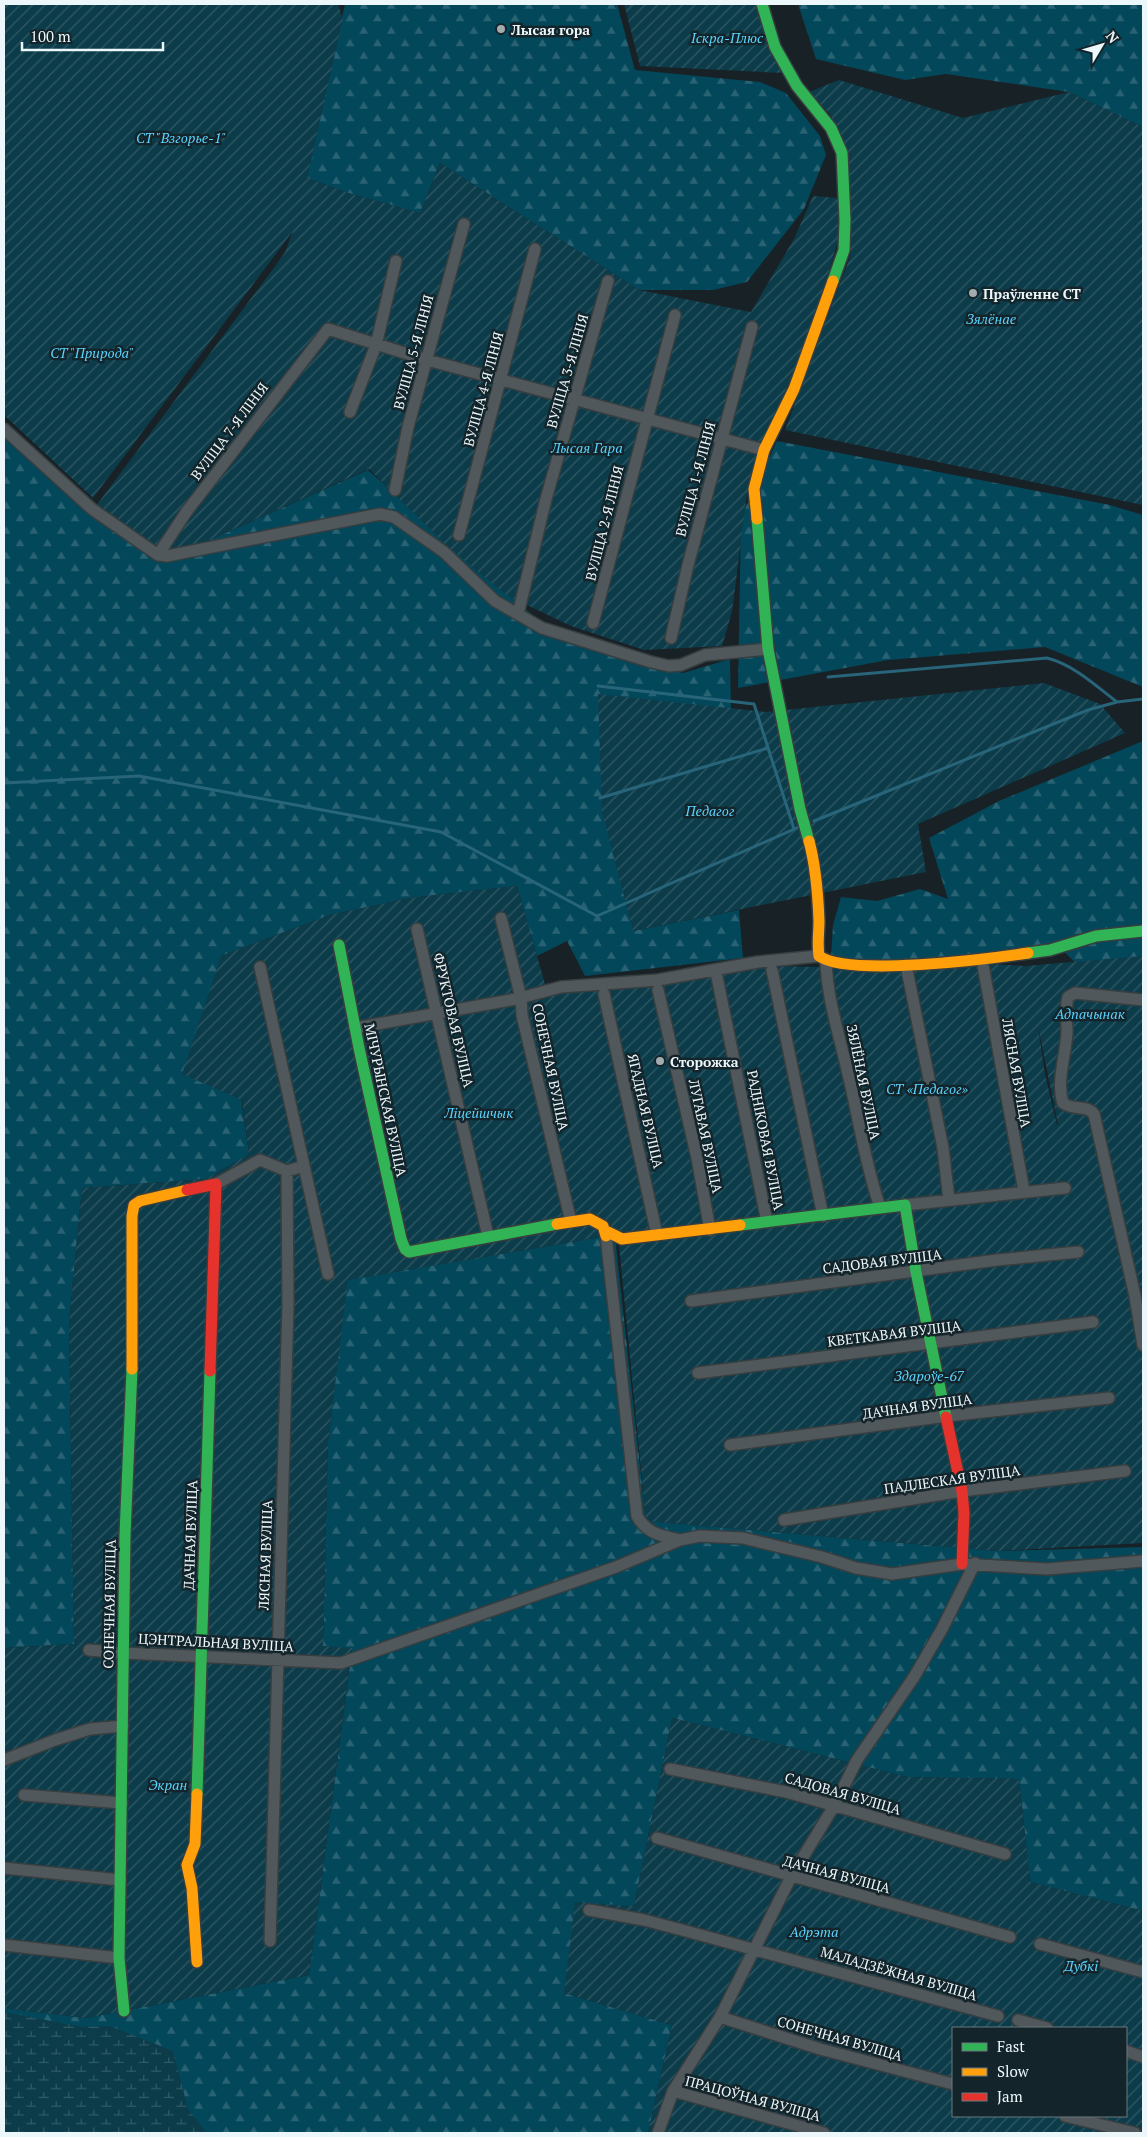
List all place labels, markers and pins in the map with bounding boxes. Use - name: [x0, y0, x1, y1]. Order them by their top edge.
- place label: Лысая гора: [510, 20, 590, 39]
- marker: Лысая гора: [495, 23, 507, 35]
- place label: Праўленне СТ: [983, 284, 1081, 303]
- marker: Праўленне СТ: [967, 287, 979, 299]
- place label: Сторожка: [670, 1052, 739, 1071]
- marker: Сторожка: [654, 1055, 666, 1067]

